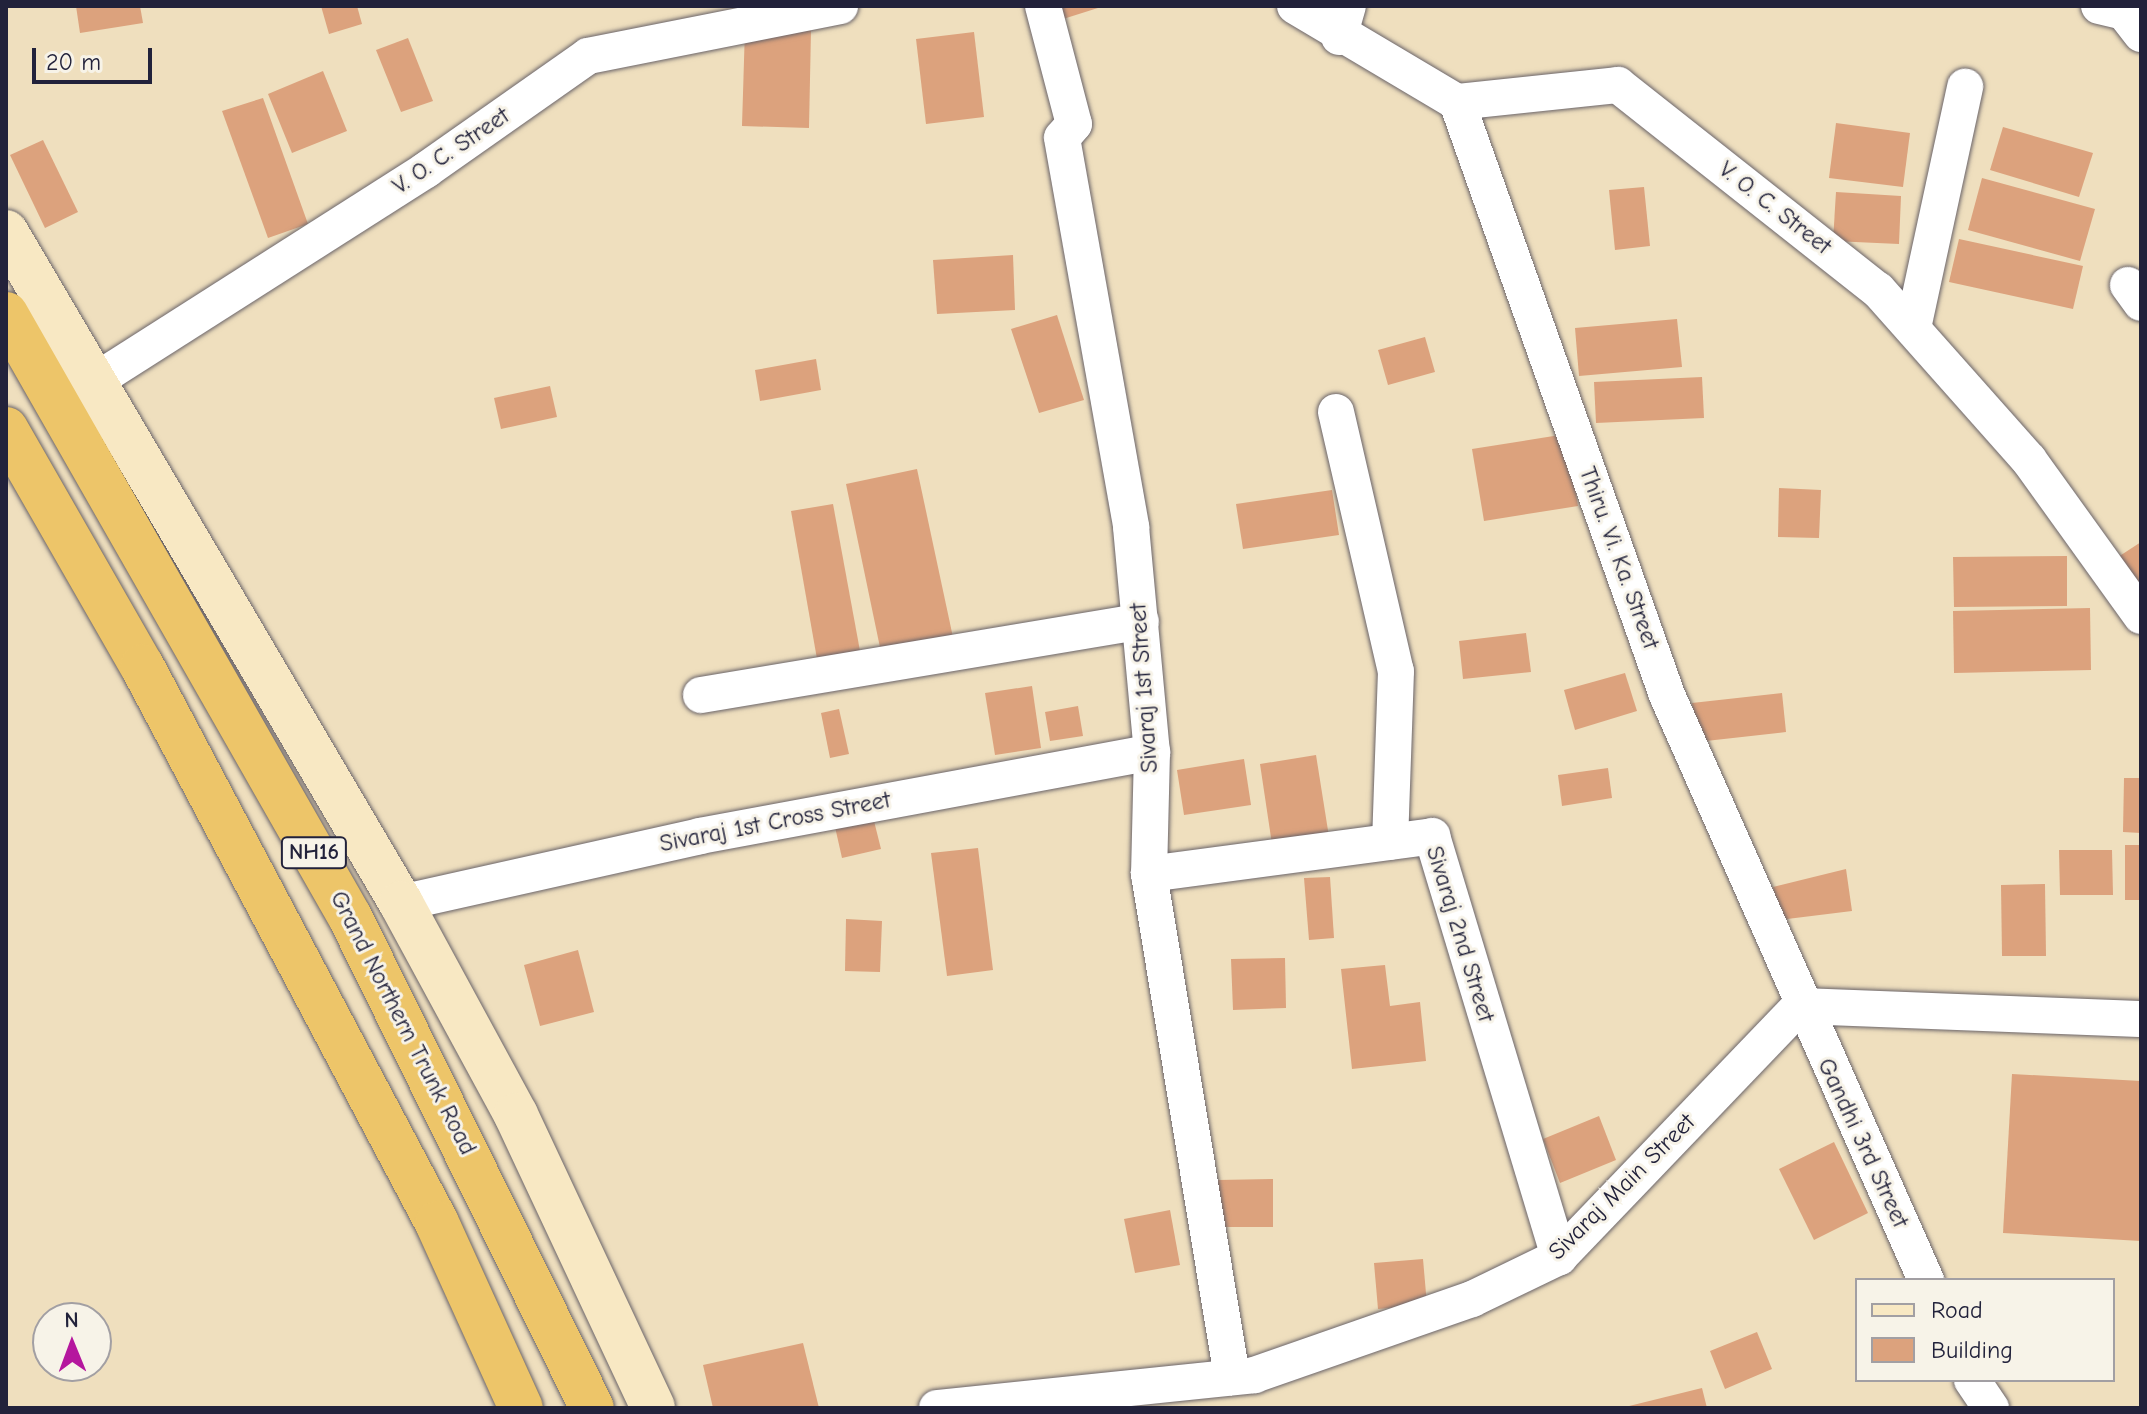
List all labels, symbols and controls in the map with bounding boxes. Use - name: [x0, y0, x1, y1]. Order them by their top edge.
- scale bar: [36, 32, 156, 82]
- text: 20 m: [46, 48, 101, 76]
- street label: V. O. C. Street: [387, 101, 515, 201]
- street label: V. O. C. Street: [1713, 155, 1837, 261]
- street label: Thiru. Vi. Ka. Street: [1573, 463, 1665, 653]
- street label: Sivaraj 1st Street: [1124, 602, 1164, 774]
- street label: Sivaraj 1st Cross Street: [657, 785, 893, 859]
- road number: NH16: [280, 835, 348, 871]
- street label: Sivaraj 2nd Street: [1420, 843, 1500, 1025]
- street label: Grand Northern Trunk Road: [324, 886, 482, 1160]
- street label: Gandhi 3rd Street: [1811, 1054, 1915, 1232]
- street label: Sivaraj Main Street: [1543, 1108, 1701, 1266]
- legend: [1855, 1278, 2115, 1382]
- text: Road: [1931, 1296, 1983, 1324]
- north arrow: [32, 1302, 112, 1382]
- text: N: [64, 1307, 79, 1333]
- text: Building: [1931, 1336, 2013, 1364]

